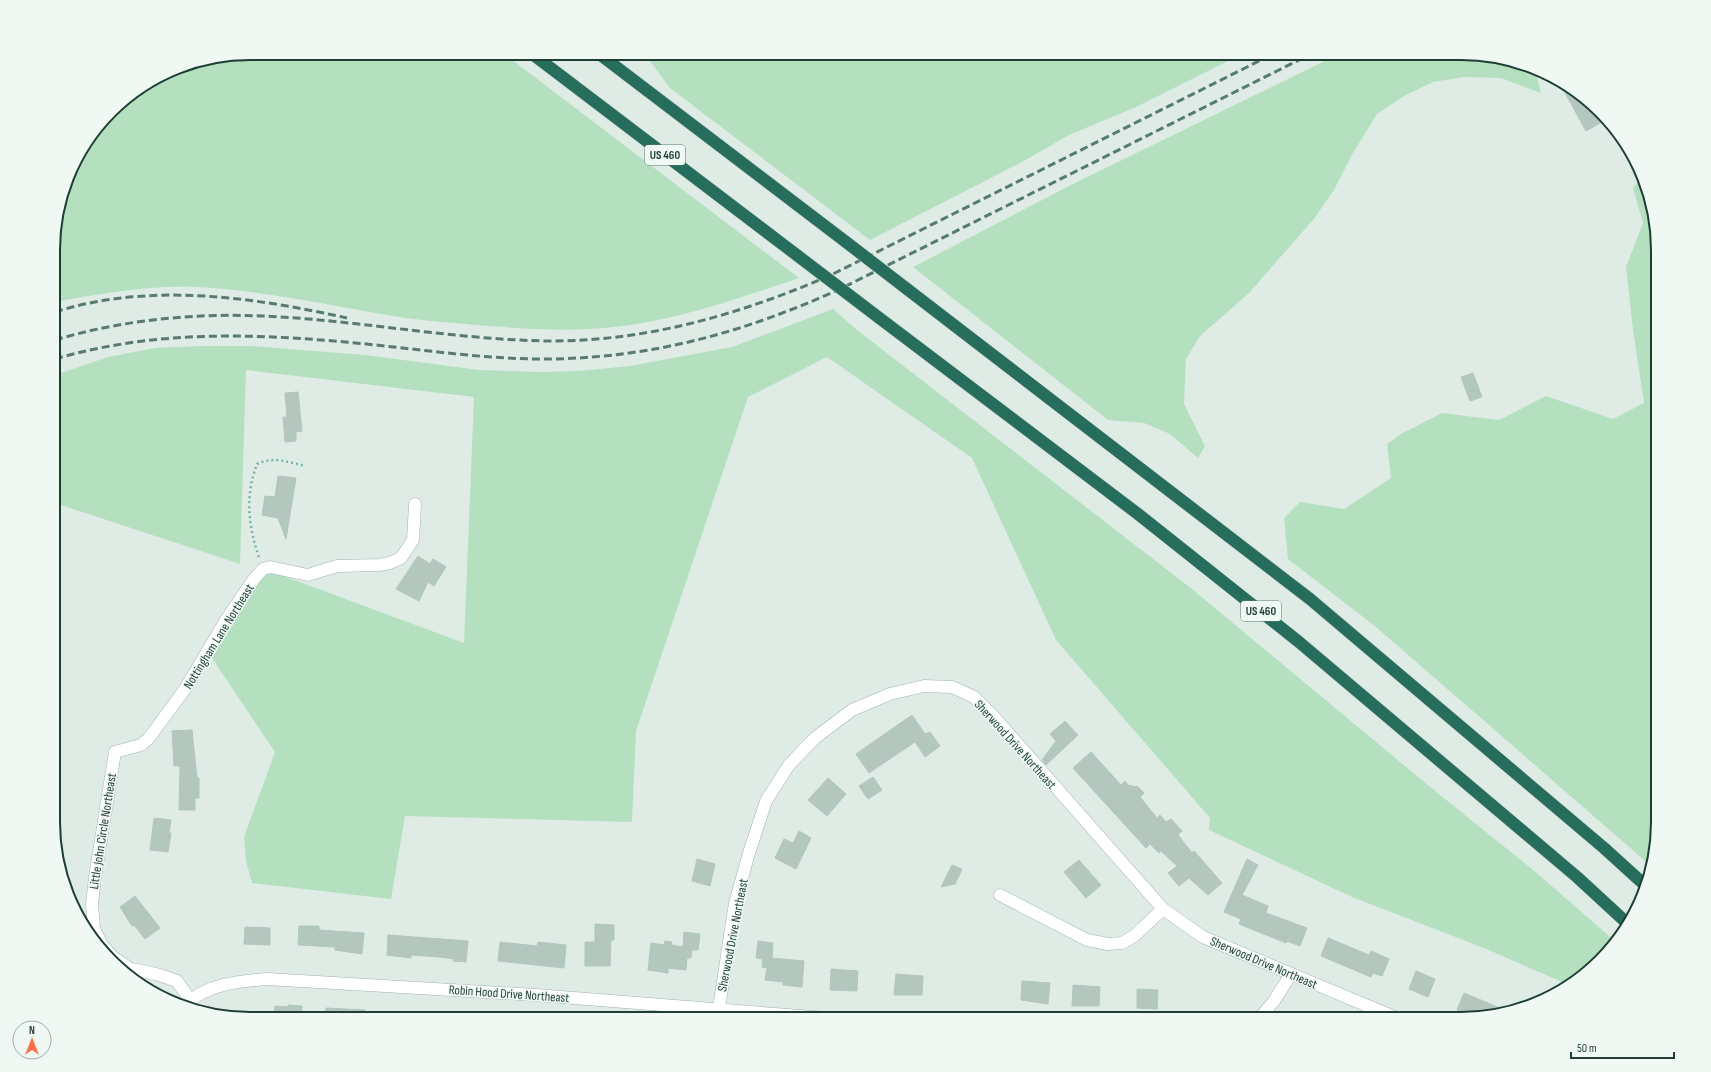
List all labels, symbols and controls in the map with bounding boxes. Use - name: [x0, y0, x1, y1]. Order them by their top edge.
- road number: US 460: [645, 145, 685, 165]
- street label: Nottingham Lane Northeast: [180, 581, 258, 692]
- road number: US 460: [1241, 601, 1281, 621]
- street label: Sherwood Drive Northeast: [971, 697, 1060, 793]
- street label: Little John Circle Northeast: [86, 772, 120, 890]
- street label: Sherwood Drive Northeast: [714, 877, 752, 993]
- street label: Sherwood Drive Northeast: [1208, 933, 1320, 993]
- street label: Robin Hood Drive Northeast: [448, 982, 570, 1006]
- north arrow: [12, 1020, 52, 1060]
- text: N: [29, 1024, 35, 1037]
- scale bar: [1571, 1034, 1674, 1060]
- text: 50 m: [1577, 1041, 1597, 1056]

